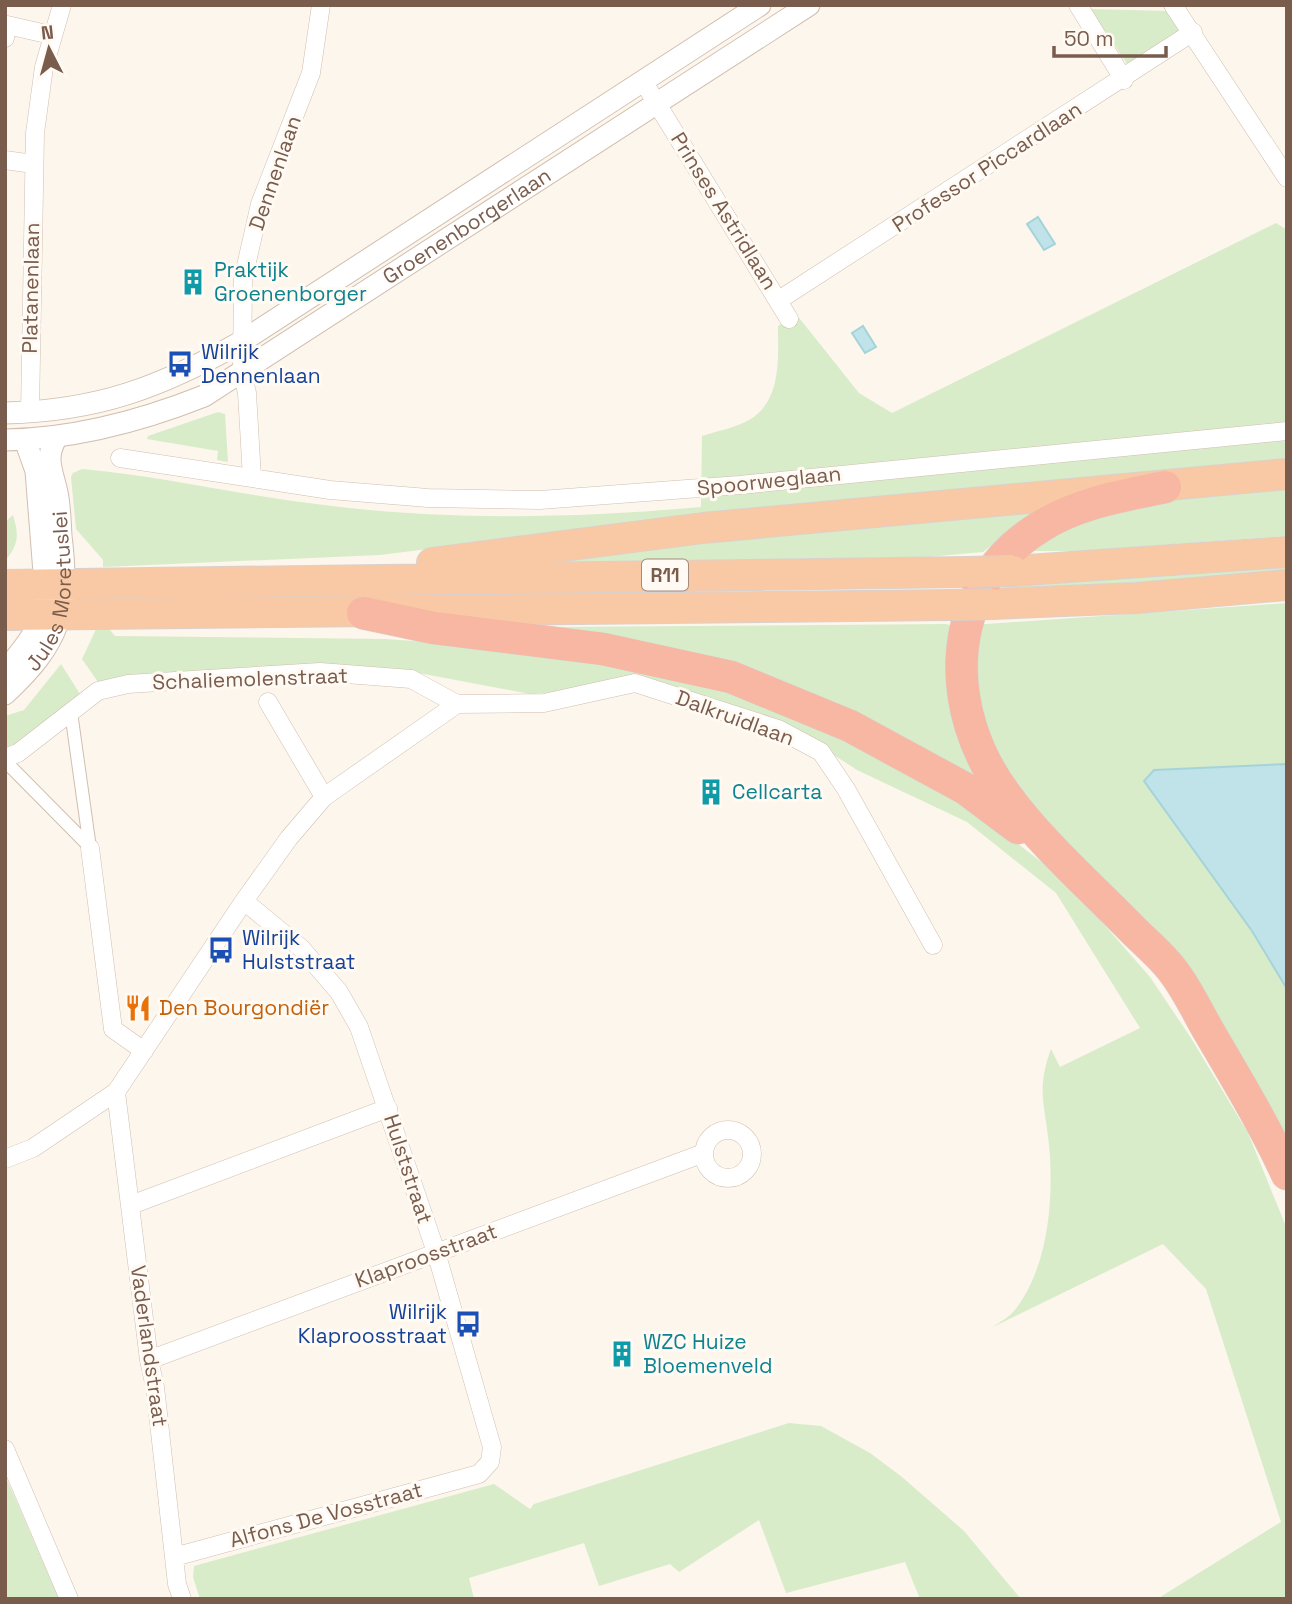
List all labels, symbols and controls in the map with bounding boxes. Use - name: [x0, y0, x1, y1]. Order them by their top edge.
- north arrow: [14, 14, 84, 84]
- scale bar: [1054, 14, 1166, 58]
- text: N: [40, 19, 55, 46]
- text: 50 m: [1064, 25, 1114, 52]
- street label: Professor Piccardlaan: [887, 95, 1087, 238]
- street label: Dennenlaan: [242, 112, 307, 234]
- street label: Prinses Astridlaan: [665, 127, 784, 295]
- street label: Groenenborgerlaan: [377, 161, 556, 290]
- street label: Platanenlaan: [16, 222, 45, 354]
- place label: Praktijk Groenenborger: [214, 256, 367, 307]
- building icon: Praktijk Groenenborger: [178, 267, 208, 297]
- place label: Wilrijk Dennenlaan: [201, 338, 321, 389]
- bus stop icon: Wilrijk Dennenlaan: [165, 349, 195, 379]
- street label: Spoorweglaan: [695, 460, 842, 502]
- street label: Jules Moretuslei: [19, 510, 77, 676]
- road number: R11: [642, 560, 688, 590]
- street label: Schaliemolenstraat: [152, 662, 348, 695]
- street label: Dalkruidlaan: [672, 684, 798, 751]
- building icon: Cellcarta: [696, 777, 726, 807]
- place label: Cellcarta: [732, 778, 822, 805]
- place label: Wilrijk Hulststraat: [242, 924, 355, 975]
- bus stop icon: Wilrijk Hulststraat: [206, 935, 236, 965]
- restaurant icon: Den Bourgondiër: [123, 993, 153, 1023]
- place label: Den Bourgondiër: [159, 994, 329, 1021]
- street label: Hulststraat: [378, 1111, 439, 1227]
- street label: Klaproosstraat: [351, 1217, 501, 1294]
- street label: Vaderlandstraat: [125, 1263, 174, 1428]
- place label: Wilrijk Klaproosstraat: [298, 1298, 447, 1349]
- bus stop icon: Wilrijk Klaproosstraat: [453, 1309, 483, 1339]
- place label: WZC Huize Bloemenveld: [643, 1328, 772, 1379]
- building icon: WZC Huize Bloemenveld: [607, 1339, 637, 1369]
- street label: Alfons De Vosstraat: [227, 1476, 425, 1553]

